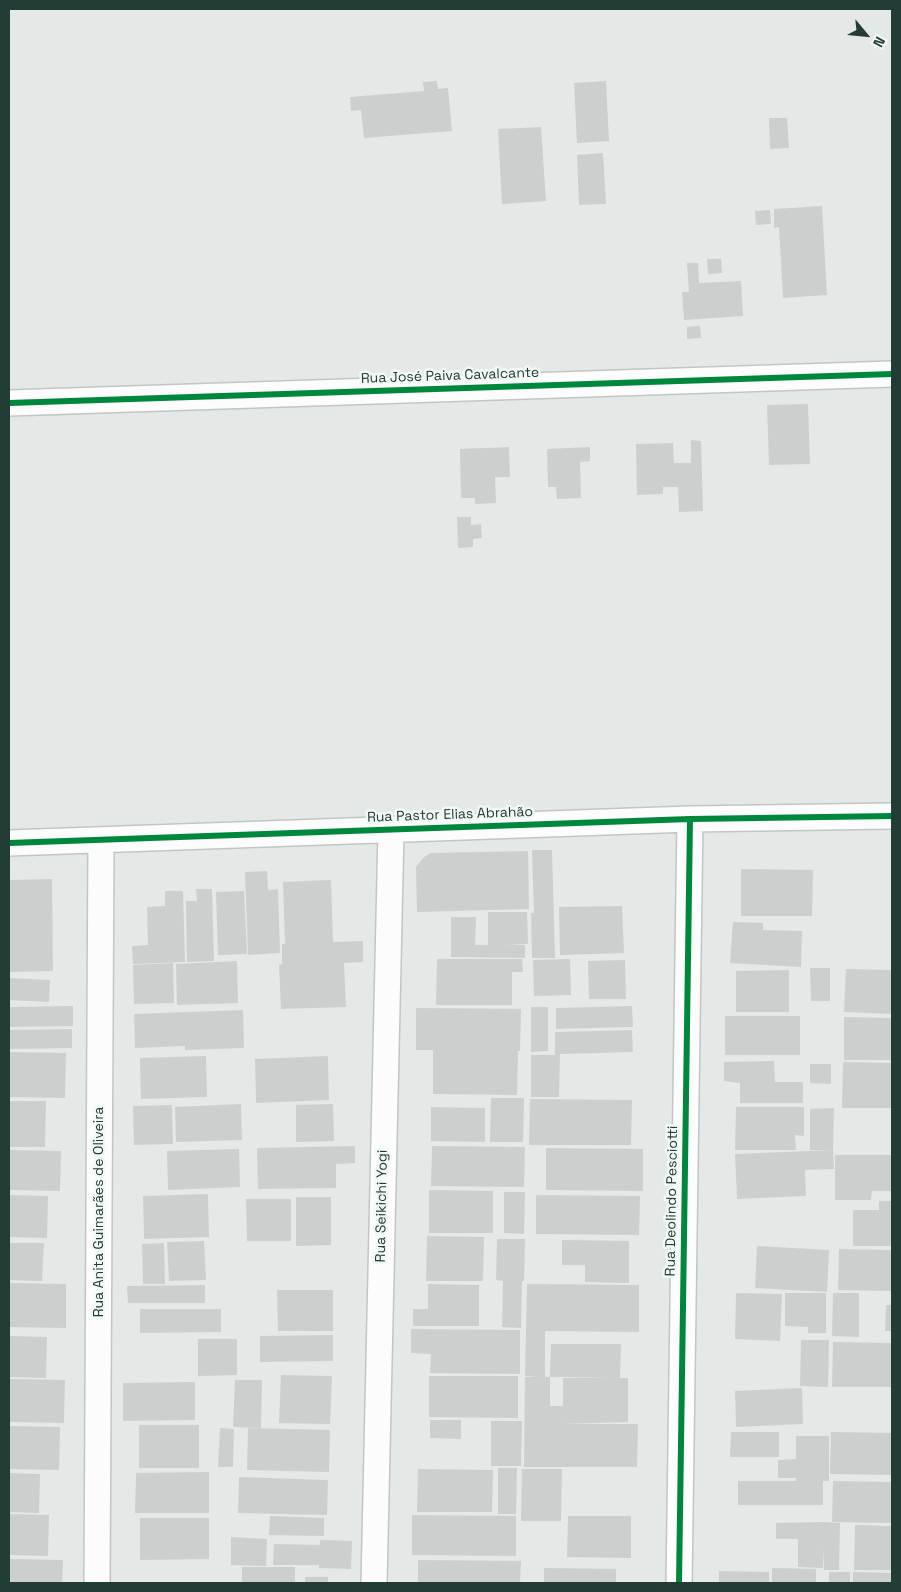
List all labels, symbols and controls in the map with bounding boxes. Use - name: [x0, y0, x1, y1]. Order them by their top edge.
- north arrow: [841, 10, 891, 60]
- text: N: [869, 34, 889, 50]
- street label: Rua José Paiva Cavalcante: [361, 364, 539, 388]
- street label: Rua Pastor Elias Abrahão: [367, 804, 533, 826]
- street label: Rua Anita Guimarães de Oliveira: [91, 1107, 107, 1317]
- street label: Rua Deolindo Pesciotti: [662, 1126, 682, 1276]
- street label: Rua Seikichi Yogi: [373, 1150, 391, 1262]

